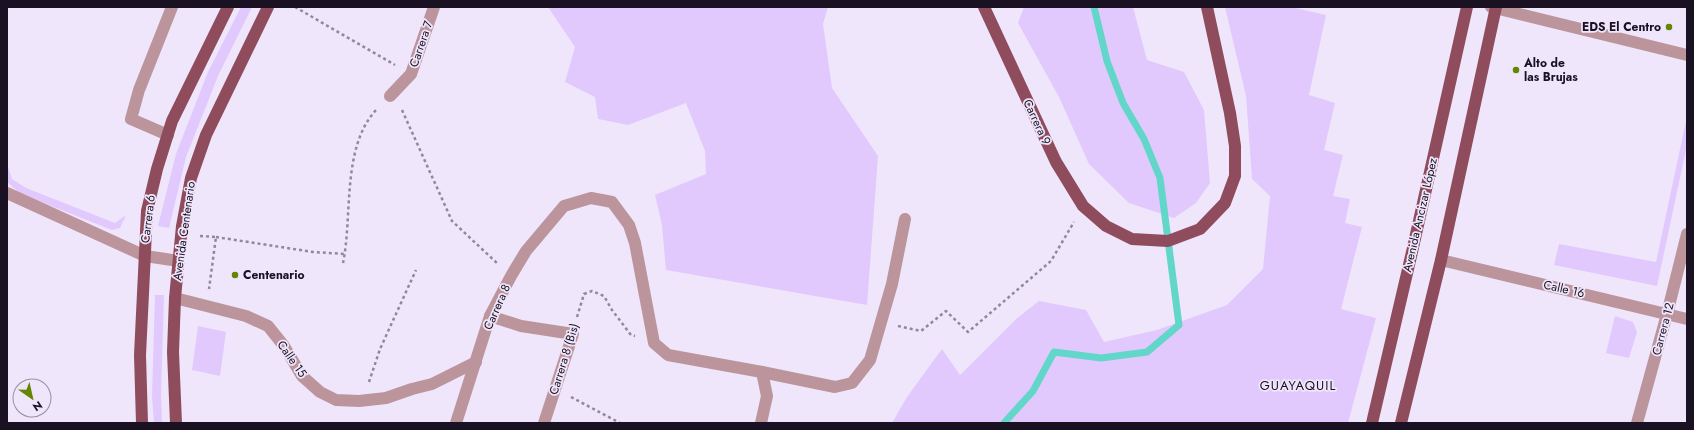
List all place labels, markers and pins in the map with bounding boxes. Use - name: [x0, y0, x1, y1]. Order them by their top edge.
- place label: EDS El Centro: [1582, 18, 1661, 36]
- marker: EDS El Centro: [1664, 22, 1674, 32]
- place label: Alto de las Brujas: [1523, 54, 1578, 86]
- marker: Alto de las Brujas: [1511, 65, 1521, 75]
- place label: Centenario: [243, 266, 305, 284]
- marker: Centenario: [230, 270, 240, 280]

